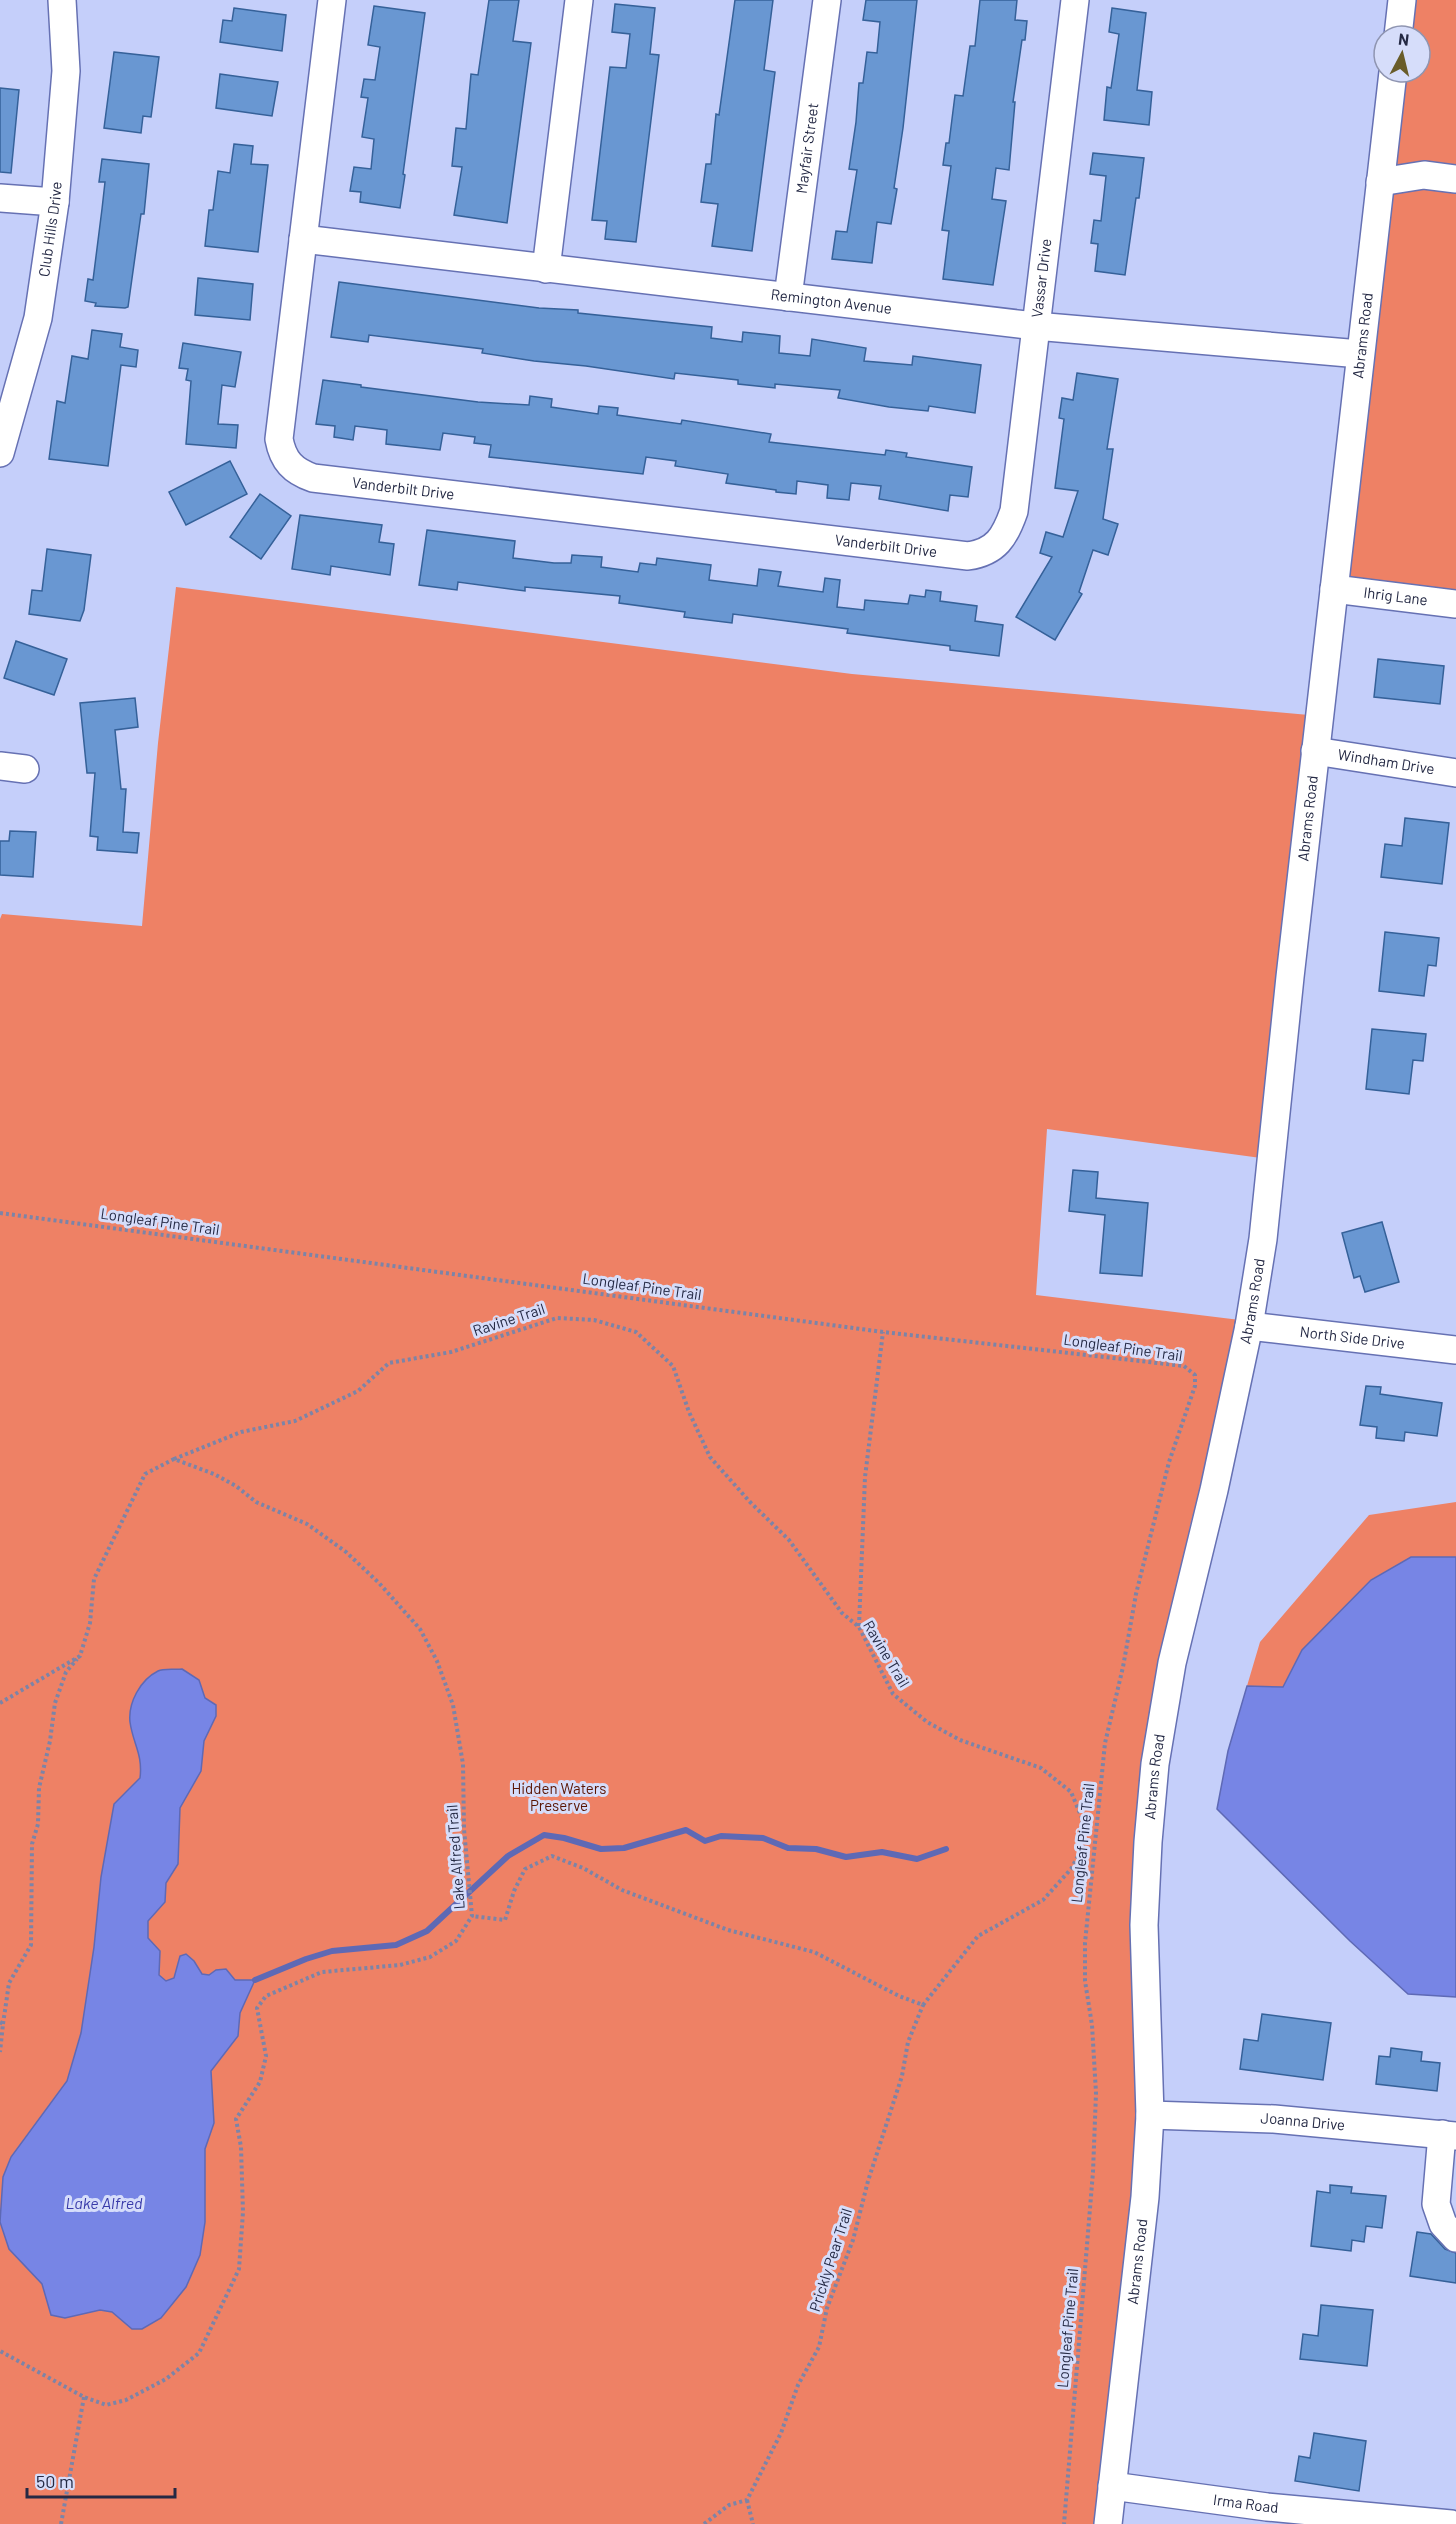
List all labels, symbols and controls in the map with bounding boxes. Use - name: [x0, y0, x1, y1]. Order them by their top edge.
- north arrow: [1372, 24, 1432, 84]
- text: N: [1397, 29, 1410, 49]
- street label: Mayfair Street: [792, 102, 821, 195]
- street label: Club Hills Drive: [34, 181, 65, 278]
- street label: Vassar Drive: [1027, 237, 1054, 319]
- street label: Remington Avenue: [770, 285, 893, 317]
- street label: Abrams Road: [1348, 292, 1376, 379]
- street label: Vanderbilt Drive: [351, 473, 456, 503]
- street label: Vanderbilt Drive: [834, 530, 938, 560]
- street label: Ihrig Lane: [1363, 583, 1429, 608]
- street label: Windham Drive: [1337, 745, 1436, 778]
- street label: Abrams Road: [1293, 774, 1321, 862]
- street label: Longleaf Pine Trail: [100, 1204, 221, 1238]
- street label: Abrams Road: [1235, 1257, 1268, 1345]
- street label: Longleaf Pine Trail: [582, 1269, 703, 1303]
- street label: Ravine Trail: [470, 1299, 547, 1339]
- street label: North Side Drive: [1299, 1322, 1406, 1352]
- street label: Longleaf Pine Trail: [1063, 1330, 1184, 1364]
- street label: Ravine Trail: [860, 1617, 914, 1690]
- street label: Abrams Road: [1140, 1732, 1168, 1820]
- park label: Hidden Waters Preserve: [511, 1779, 607, 1814]
- street label: Longleaf Pine Trail: [1067, 1782, 1097, 1903]
- street label: Lake Alfred Trail: [442, 1804, 468, 1910]
- street label: Joanna Drive: [1260, 2109, 1346, 2134]
- water label: Lake Alfred: [66, 2193, 143, 2212]
- street label: Prickly Pear Trail: [805, 2206, 855, 2314]
- street label: Abrams Road: [1123, 2218, 1150, 2305]
- street label: Longleaf Pine Trail: [1053, 2267, 1081, 2388]
- scale bar: [27, 2461, 176, 2499]
- text: 50 m: [36, 2470, 74, 2492]
- street label: Irma Road: [1212, 2490, 1279, 2516]

